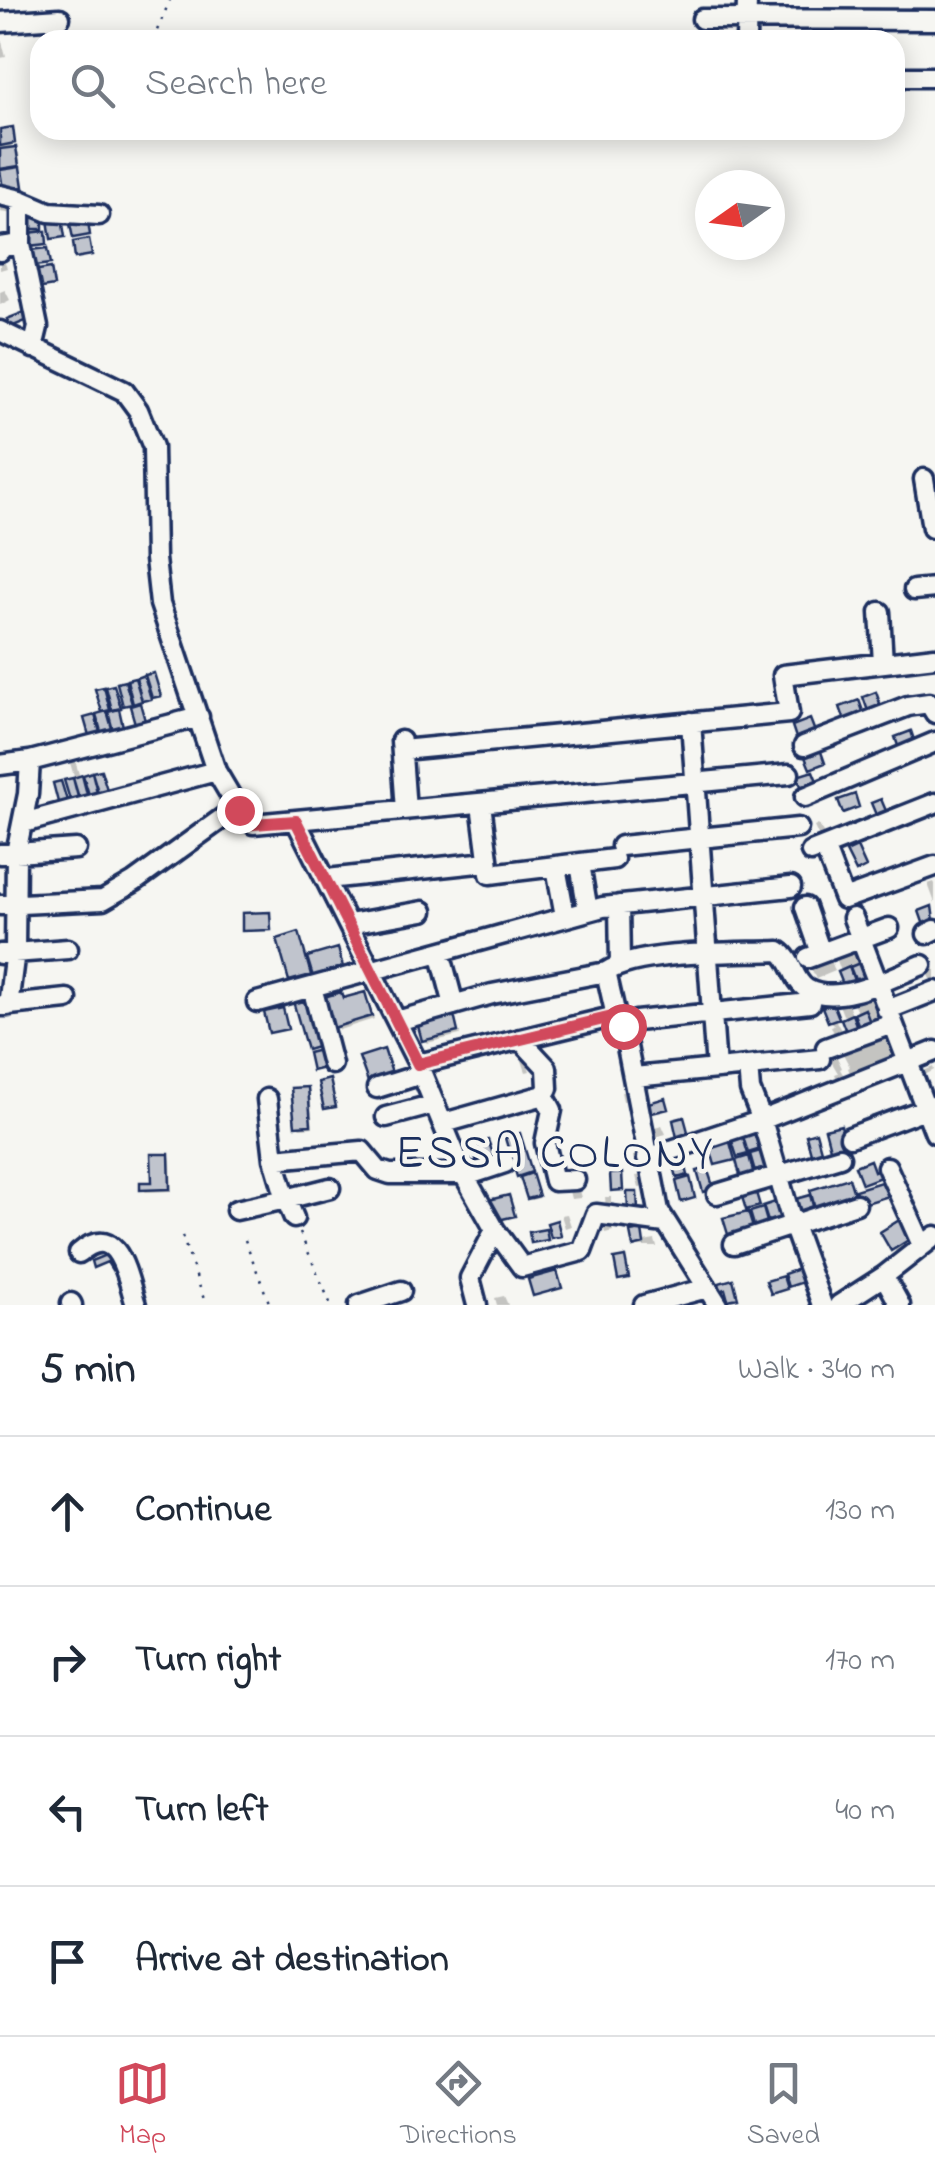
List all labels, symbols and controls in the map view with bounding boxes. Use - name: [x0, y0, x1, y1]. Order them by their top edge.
- search box: [30, 30, 905, 140]
- text: Search here: [145, 57, 327, 113]
- icon: search: [65, 58, 120, 113]
- north arrow: [695, 170, 785, 260]
- route end: [217, 788, 263, 834]
- route start: [601, 1004, 647, 1050]
- district label: ESSA COLONY: [395, 1120, 715, 1190]
- text: 5 min: [40, 1340, 135, 1401]
- text: Walk · 340 m: [738, 1347, 895, 1394]
- text: Continue: [135, 1483, 271, 1539]
- icon: ahead: [40, 1484, 95, 1539]
- text: 130 m: [825, 1488, 895, 1535]
- text: Turn right: [135, 1633, 281, 1689]
- icon: right: [40, 1634, 95, 1689]
- text: 170 m: [825, 1638, 895, 1685]
- text: Turn left: [135, 1783, 268, 1839]
- icon: left: [40, 1784, 95, 1839]
- text: 40 m: [835, 1788, 895, 1835]
- text: Arrive at destination: [135, 1933, 449, 1989]
- icon: arrive: [40, 1934, 95, 1989]
- tab: Map: [115, 2056, 170, 2157]
- tab: Directions: [400, 2056, 517, 2157]
- tab: Saved: [747, 2056, 820, 2157]

